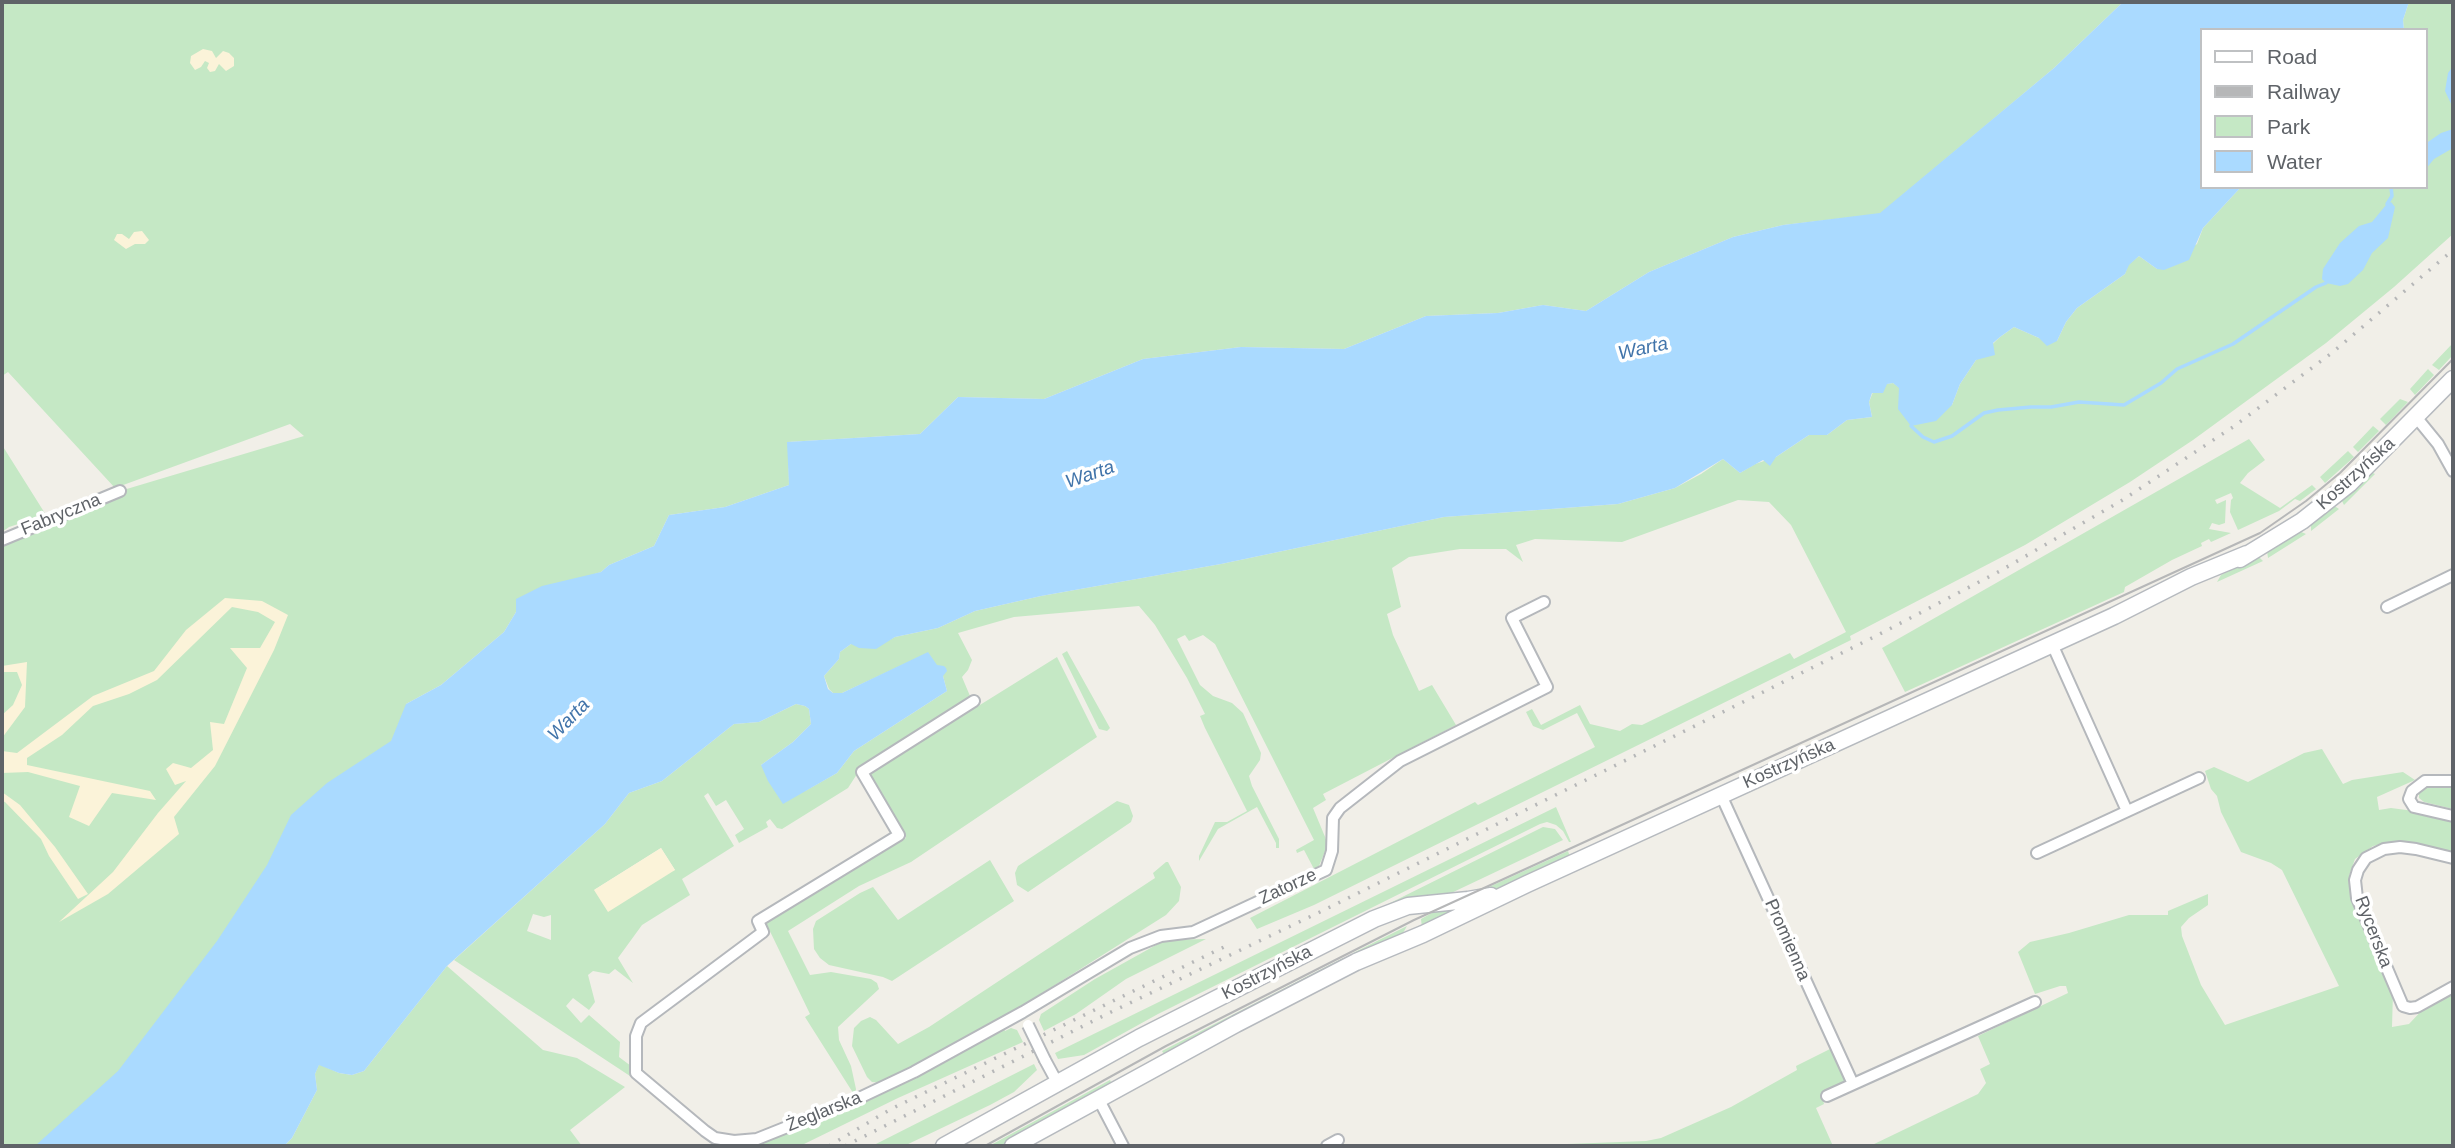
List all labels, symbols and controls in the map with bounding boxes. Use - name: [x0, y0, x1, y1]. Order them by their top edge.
- legend: [2200, 28, 2427, 189]
- text: Road: [2267, 45, 2317, 68]
- text: Railway: [2267, 80, 2341, 103]
- text: Park: [2267, 115, 2310, 138]
- text: Water: [2267, 150, 2322, 173]
- water label: Warta: [1616, 333, 1670, 365]
- street label: Kostrzyńska: [2312, 433, 2400, 515]
- water label: Warta: [1062, 456, 1118, 494]
- street label: Fabryczna: [18, 489, 104, 541]
- water label: Warta: [543, 694, 595, 746]
- street label: Kostrzyńska: [1740, 734, 1838, 794]
- street label: Zatorze: [1256, 864, 1320, 910]
- street label: Rycerska: [2349, 893, 2397, 971]
- street label: Promienna: [1759, 896, 1815, 984]
- street label: Kostrzyńska: [1218, 941, 1316, 1005]
- street label: Żeglarska: [783, 1087, 865, 1137]

